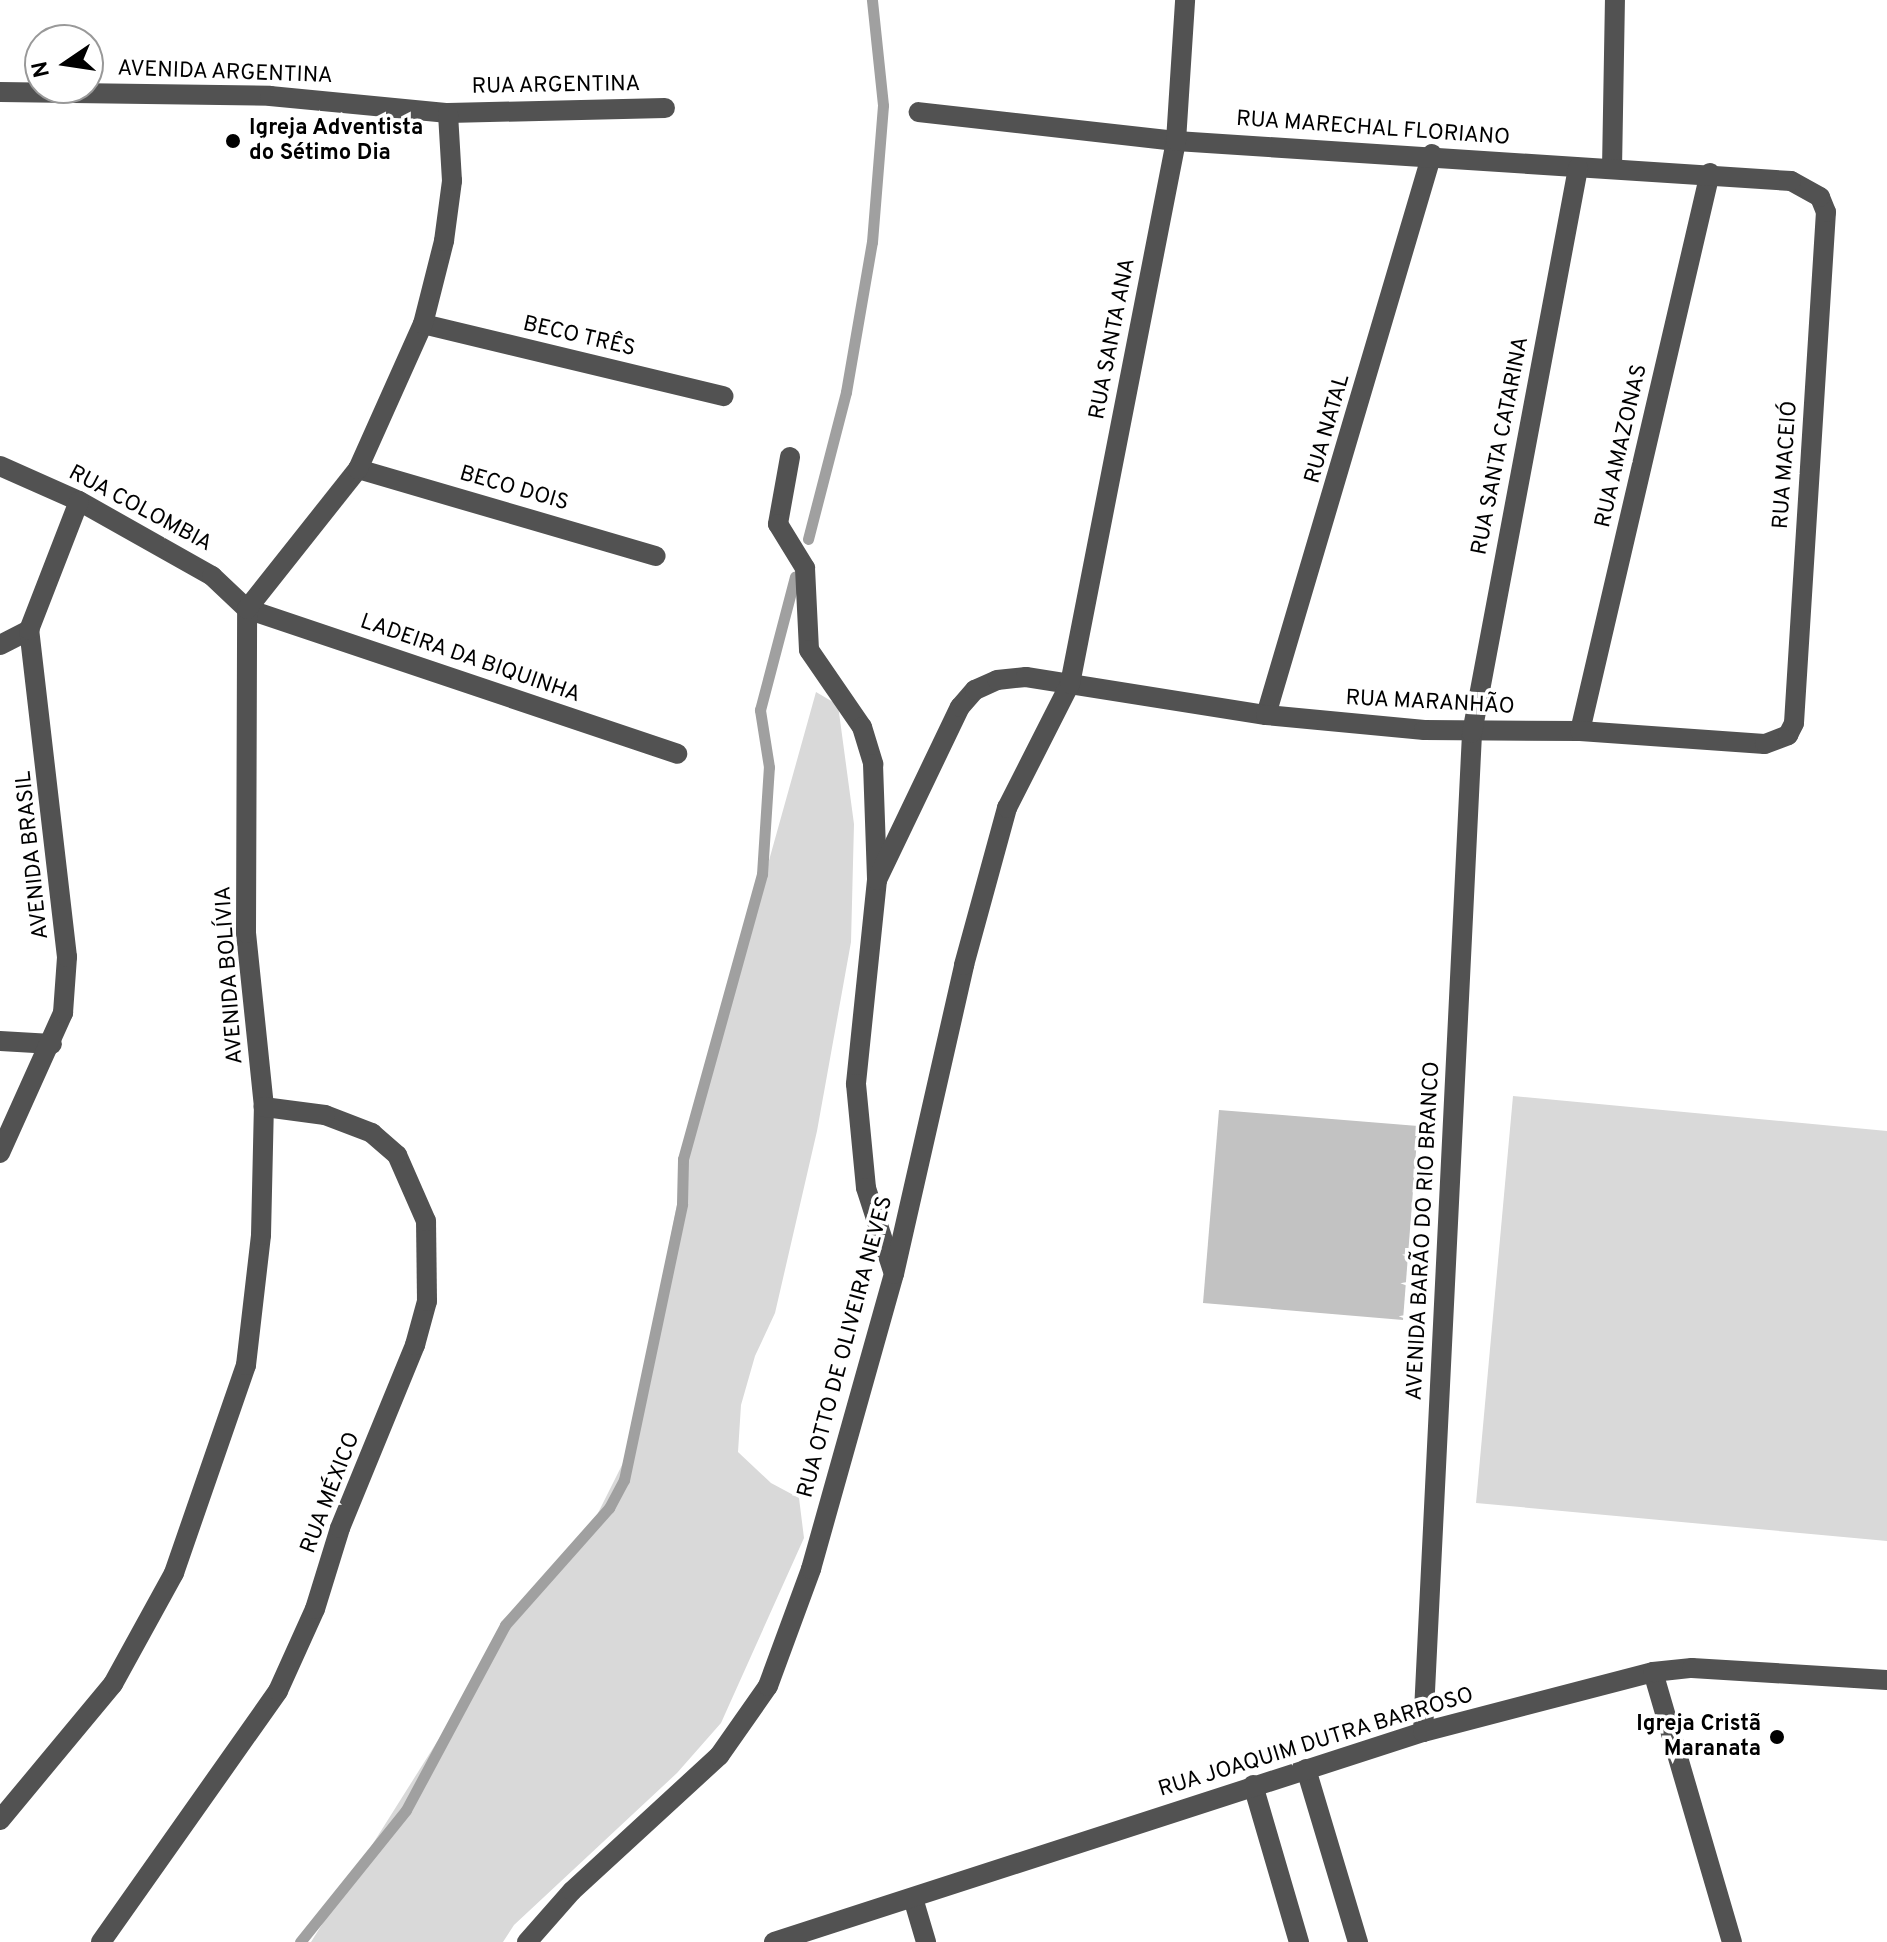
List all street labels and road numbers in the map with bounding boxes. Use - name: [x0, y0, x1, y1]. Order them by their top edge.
- street label: AVENIDA ARGENTINA: [116, 56, 334, 90]
- street label: RUA ARGENTINA: [471, 71, 641, 101]
- street label: RUA MARECHAL FLORIANO: [1235, 106, 1511, 152]
- street label: RUA SANTA ANA: [1084, 255, 1142, 423]
- street label: BECO TRÊS: [520, 311, 638, 363]
- street label: RUA SANTA CATARINA: [1467, 334, 1535, 558]
- street label: RUA AMAZONAS: [1590, 361, 1654, 531]
- street label: RUA NATAL: [1300, 371, 1356, 487]
- street label: RUA MACEIÓ: [1768, 400, 1804, 530]
- street label: RUA COLOMBIA: [63, 460, 217, 558]
- street label: BECO DOIS: [456, 461, 572, 517]
- street label: LADEIRA DA BIQUINHA: [356, 609, 584, 709]
- street label: RUA MARANHÃO: [1344, 685, 1516, 721]
- street label: AVENIDA BRASIL: [11, 769, 55, 941]
- street label: AVENIDA BOLÍVIA: [211, 885, 249, 1065]
- street label: AVENIDA BARÃO DO RIO BRANCO: [1402, 1060, 1446, 1402]
- street label: RUA OTTO DE OLIVEIRA NEVES: [793, 1192, 899, 1502]
- street label: RUA MÉXICO: [296, 1428, 366, 1558]
- street label: RUA JOAQUIM DUTRA BARROSO: [1154, 1682, 1478, 1804]

